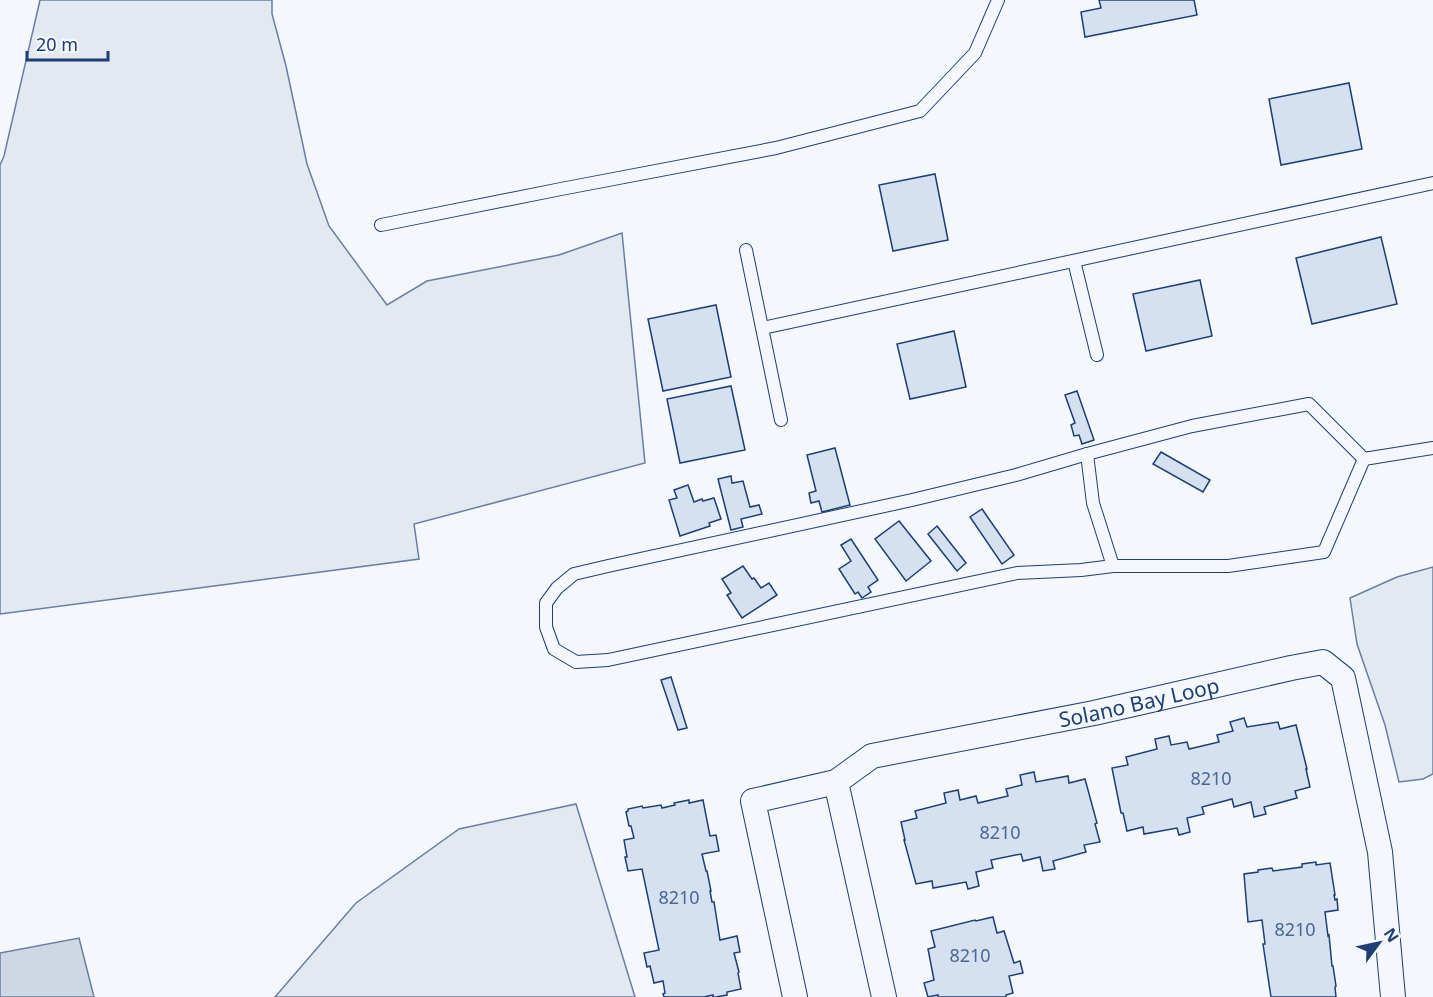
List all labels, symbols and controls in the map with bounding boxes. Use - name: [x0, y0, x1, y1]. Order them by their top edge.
- scale bar: [27, 24, 108, 62]
- text: 20 m: [36, 32, 78, 56]
- street label: Solano Bay Loop: [1056, 671, 1222, 734]
- house number: 8210: [1190, 766, 1232, 790]
- house number: 8210: [979, 820, 1021, 844]
- house number: 8210: [658, 885, 700, 909]
- north arrow: [1349, 913, 1409, 973]
- house number: 8210: [1274, 917, 1316, 941]
- text: N: [1379, 923, 1404, 946]
- house number: 8210: [949, 943, 991, 967]

